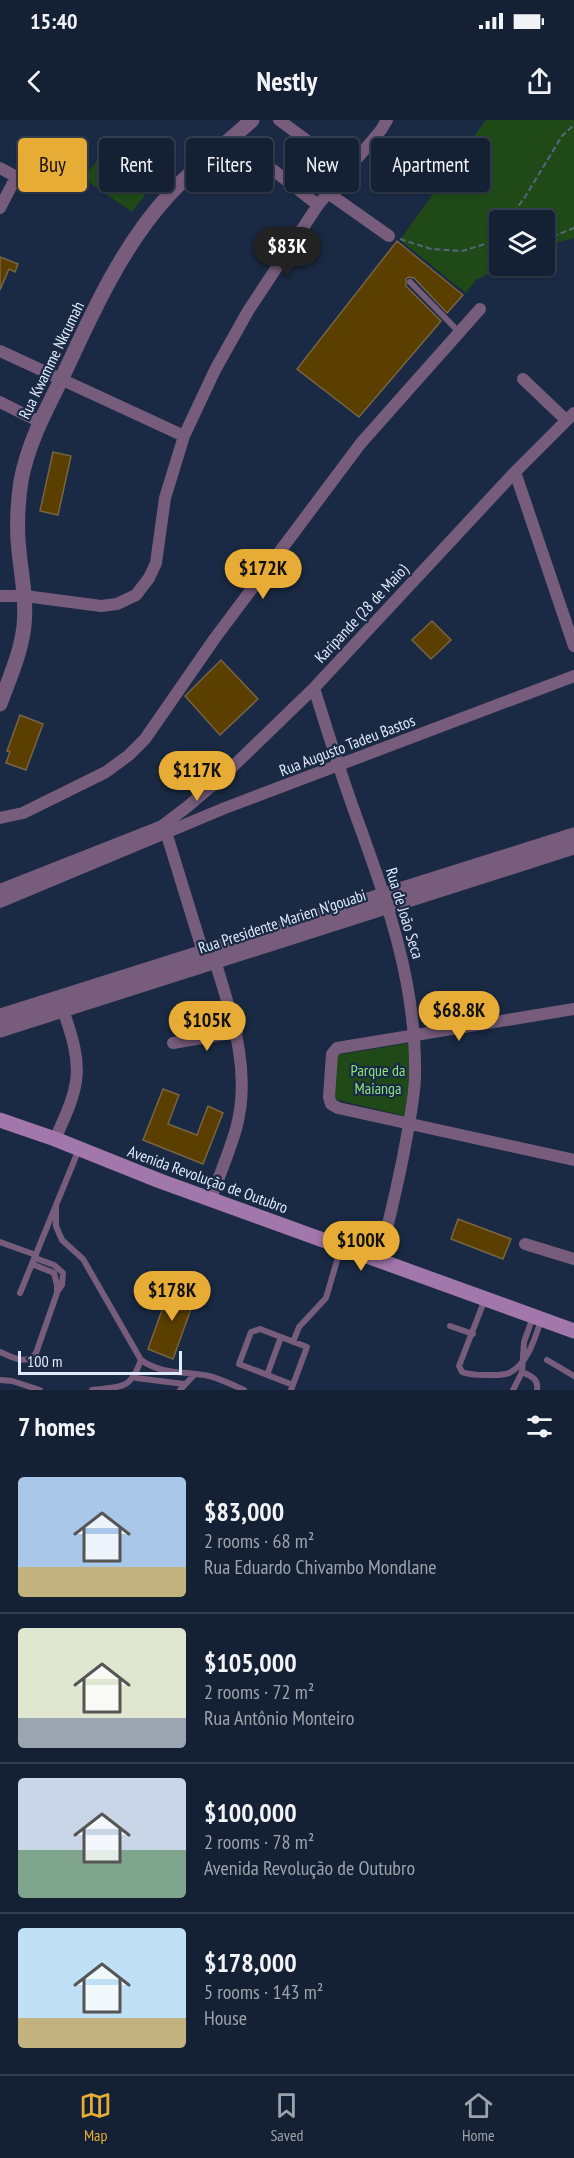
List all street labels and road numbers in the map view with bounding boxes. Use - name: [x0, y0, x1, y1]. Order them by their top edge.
- street label: Rua Kwamme Nkrumah: [14, 298, 88, 422]
- street label: Karipande (28 de Maio): [310, 559, 412, 667]
- street label: Rua Augusto Tadeu Bastos: [276, 710, 418, 780]
- street label: Rua de João Seca: [382, 865, 428, 961]
- street label: Rua Presidente Marien N'gouabi: [196, 884, 368, 958]
- street label: Avenida Revolução de Outubro: [125, 1141, 291, 1217]

